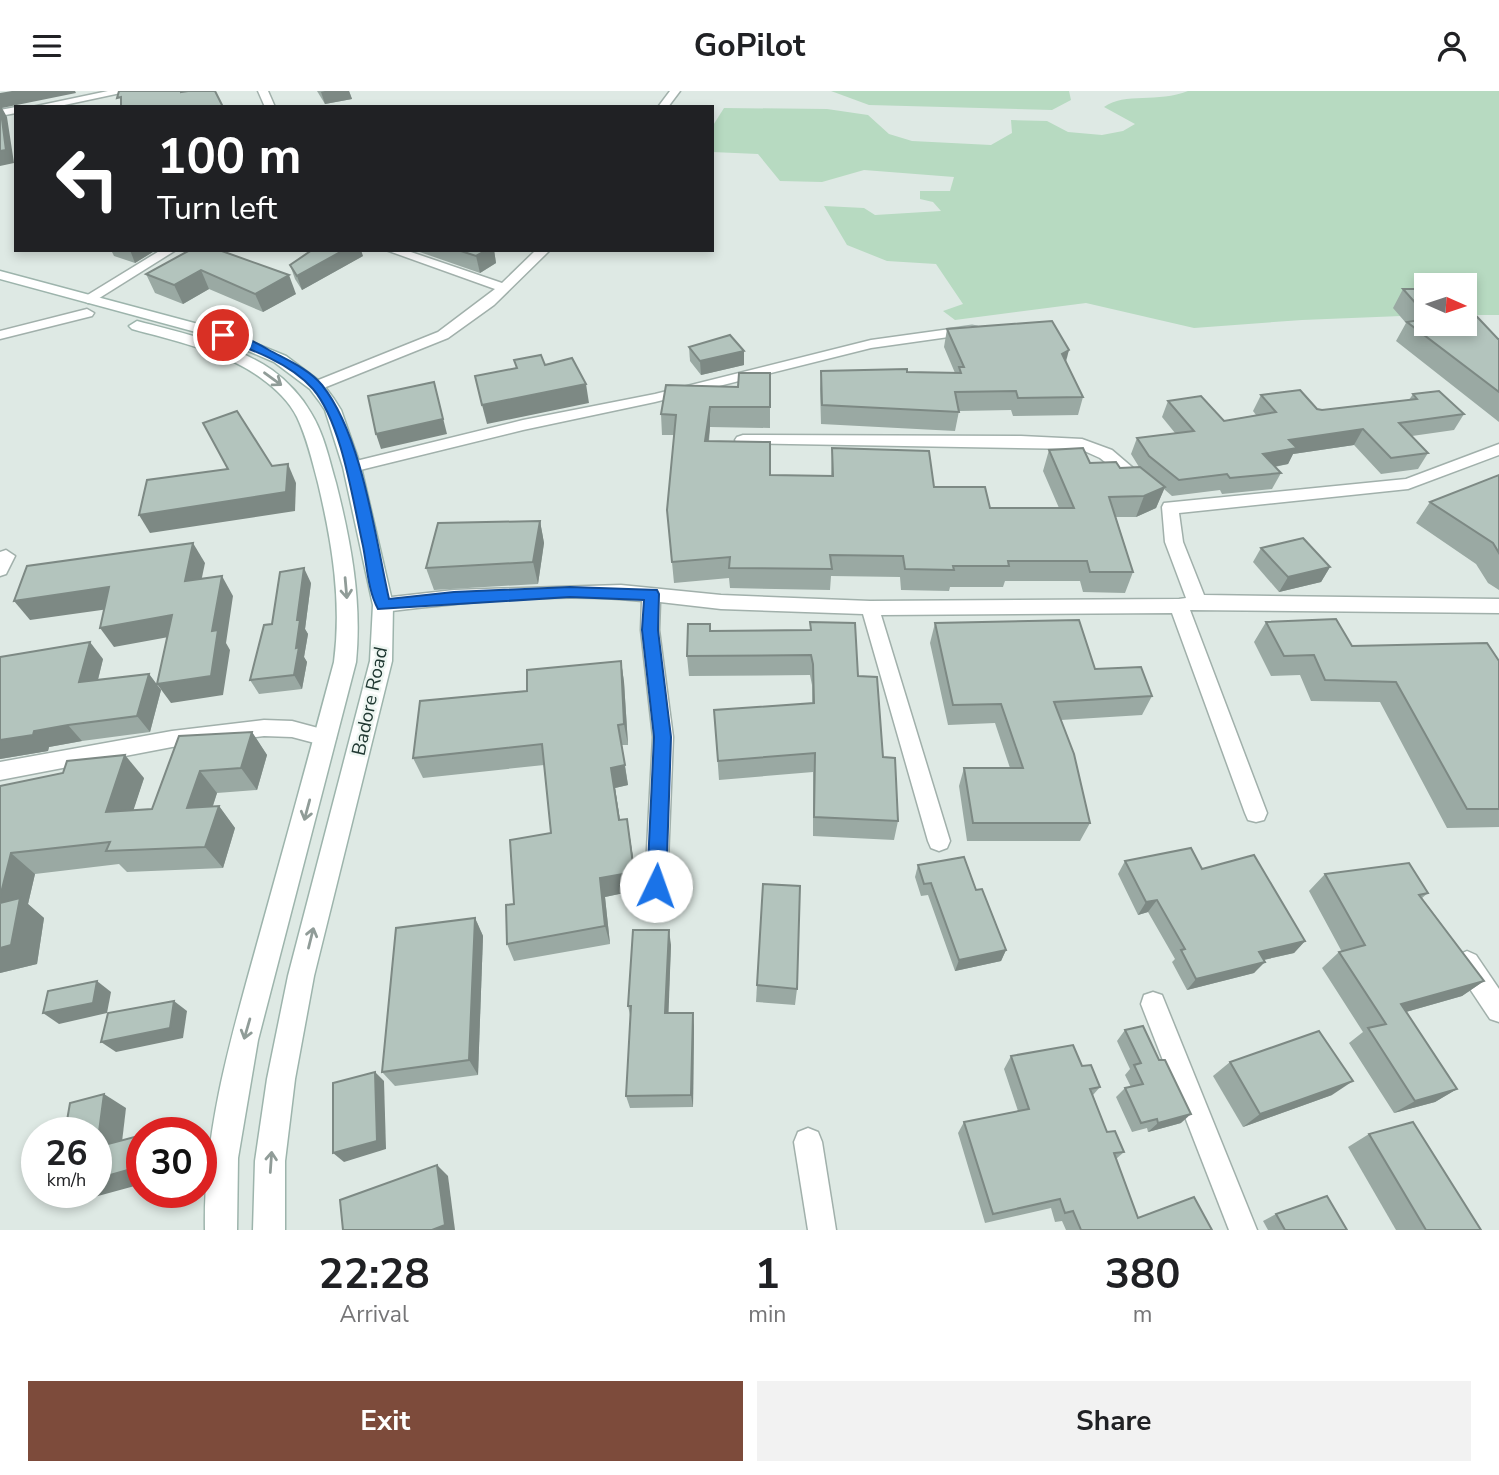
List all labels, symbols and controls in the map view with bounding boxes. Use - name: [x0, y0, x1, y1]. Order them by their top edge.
- text: GoPilot: [694, 24, 805, 67]
- icon: menu: [28, 27, 66, 65]
- icon: person: [1433, 27, 1471, 65]
- text: 100 m: [157, 123, 301, 190]
- icon: left: [42, 133, 133, 224]
- text: Turn left: [157, 187, 277, 230]
- north arrow: [1414, 273, 1477, 336]
- map controls: [1414, 273, 1477, 336]
- pin: [193, 305, 253, 365]
- icon: arrive: [204, 316, 242, 354]
- one-way arrow: [263, 372, 282, 386]
- one-way arrow: [340, 576, 353, 599]
- street label: Badore Road: [346, 644, 394, 758]
- one-way arrow: [300, 798, 313, 821]
- position arrow: [619, 849, 693, 923]
- one-way arrow: [305, 927, 318, 950]
- one-way arrow: [240, 1018, 253, 1040]
- speed limit sign: 30: [126, 1117, 217, 1208]
- text: 26: [45, 1130, 88, 1177]
- one-way arrow: [264, 1151, 277, 1174]
- text: km/h: [47, 1168, 86, 1192]
- text: 22:28: [319, 1246, 430, 1303]
- text: 1: [755, 1246, 780, 1303]
- text: 380: [1105, 1246, 1180, 1303]
- text: Arrival: [340, 1299, 409, 1330]
- text: min: [748, 1299, 786, 1330]
- text: m: [1133, 1299, 1153, 1330]
- button: Exit: [28, 1381, 743, 1461]
- button: Share: [757, 1381, 1471, 1461]

